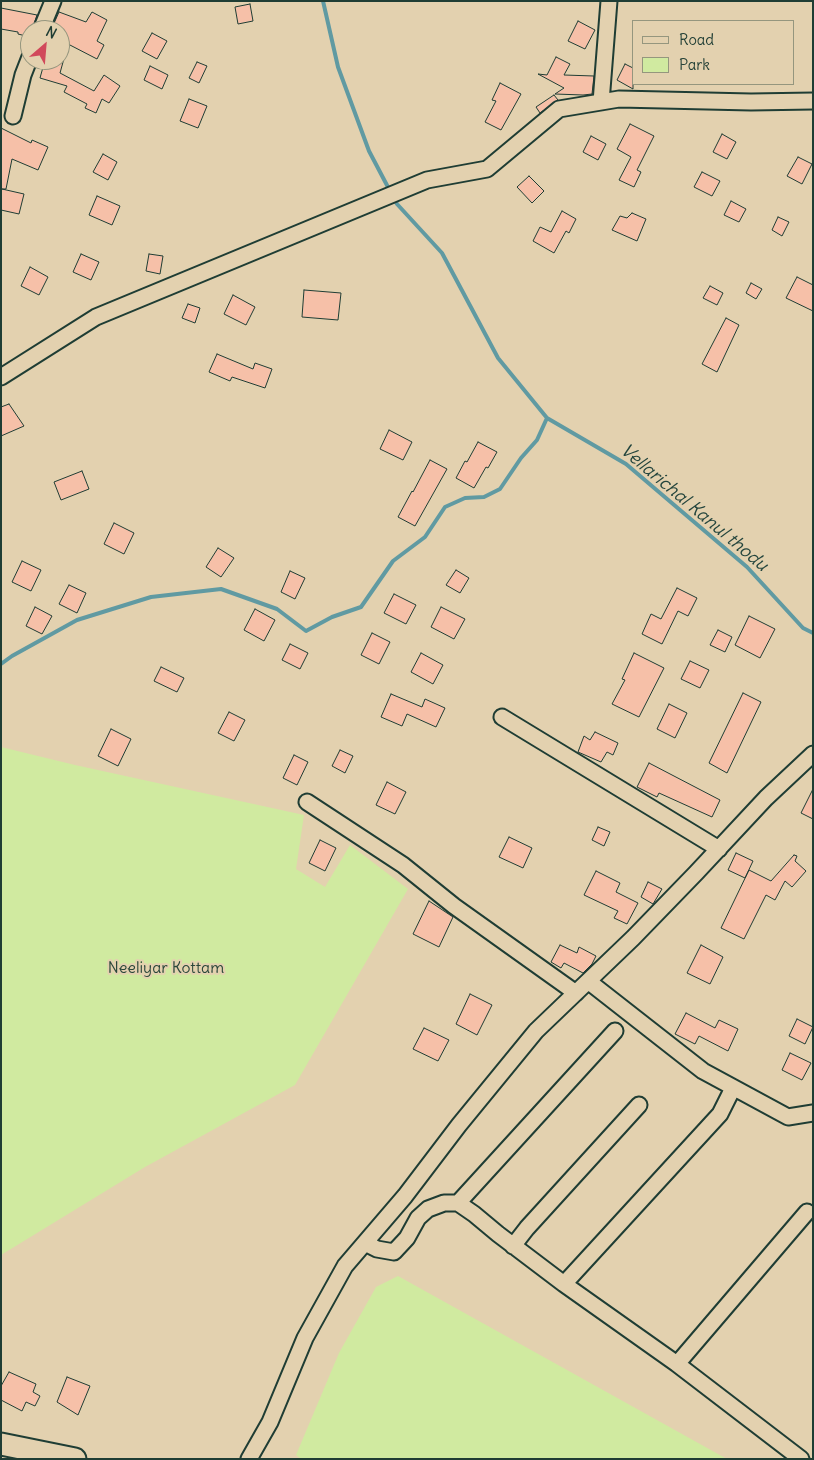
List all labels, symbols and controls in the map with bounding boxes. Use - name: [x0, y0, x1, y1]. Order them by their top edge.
- north arrow: [20, 20, 70, 70]
- legend: [632, 20, 794, 85]
- text: N: [43, 22, 60, 43]
- text: Road: [679, 30, 714, 49]
- text: Park: [679, 55, 710, 74]
- water label: Vellarichal Kanul thodu: [616, 440, 772, 576]
- park label: Neeliyar Kottam: [108, 958, 224, 978]

